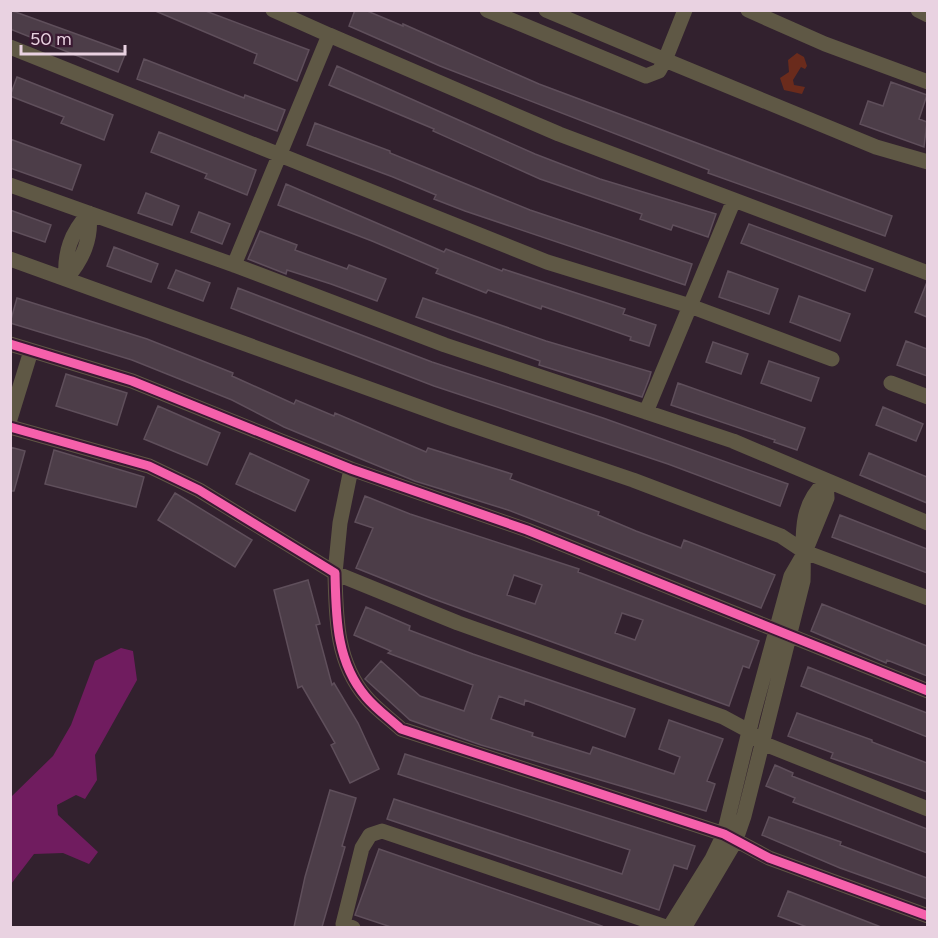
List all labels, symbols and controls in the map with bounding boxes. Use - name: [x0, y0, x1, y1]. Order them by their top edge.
- scale bar: [21, 18, 124, 56]
- text: 50 m: [30, 28, 72, 50]

